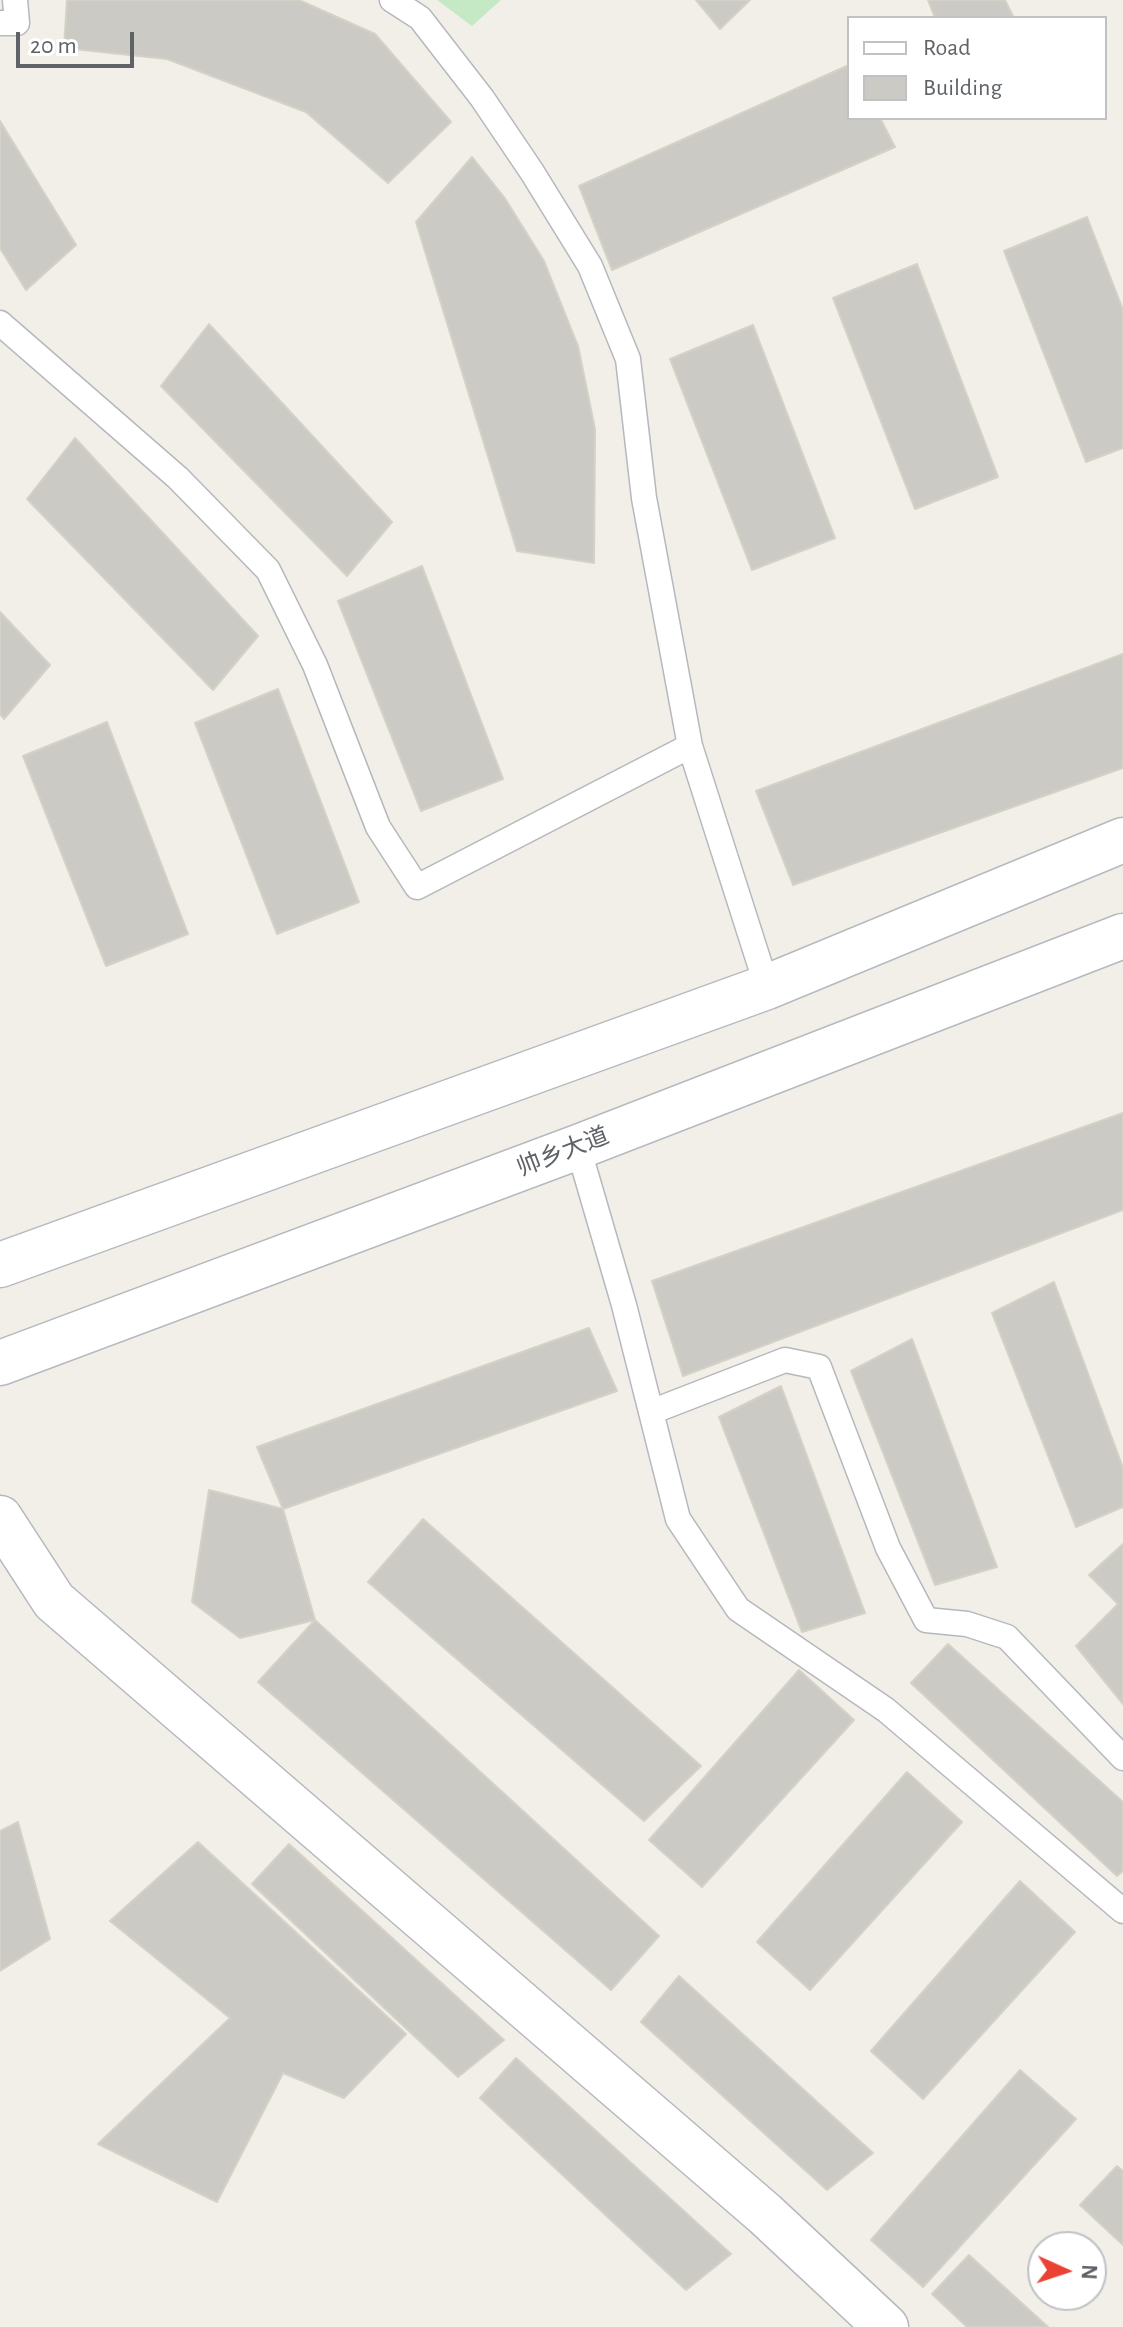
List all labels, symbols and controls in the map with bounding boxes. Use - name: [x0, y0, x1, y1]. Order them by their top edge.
- scale bar: [20, 16, 138, 66]
- legend: [847, 16, 1107, 120]
- text: 20 m: [30, 34, 77, 58]
- text: Road: [923, 36, 971, 60]
- text: Building: [923, 76, 1002, 100]
- street label: 帅乡大道: [513, 1121, 613, 1183]
- north arrow: [1027, 2231, 1107, 2311]
- text: N: [1078, 2264, 1100, 2280]

